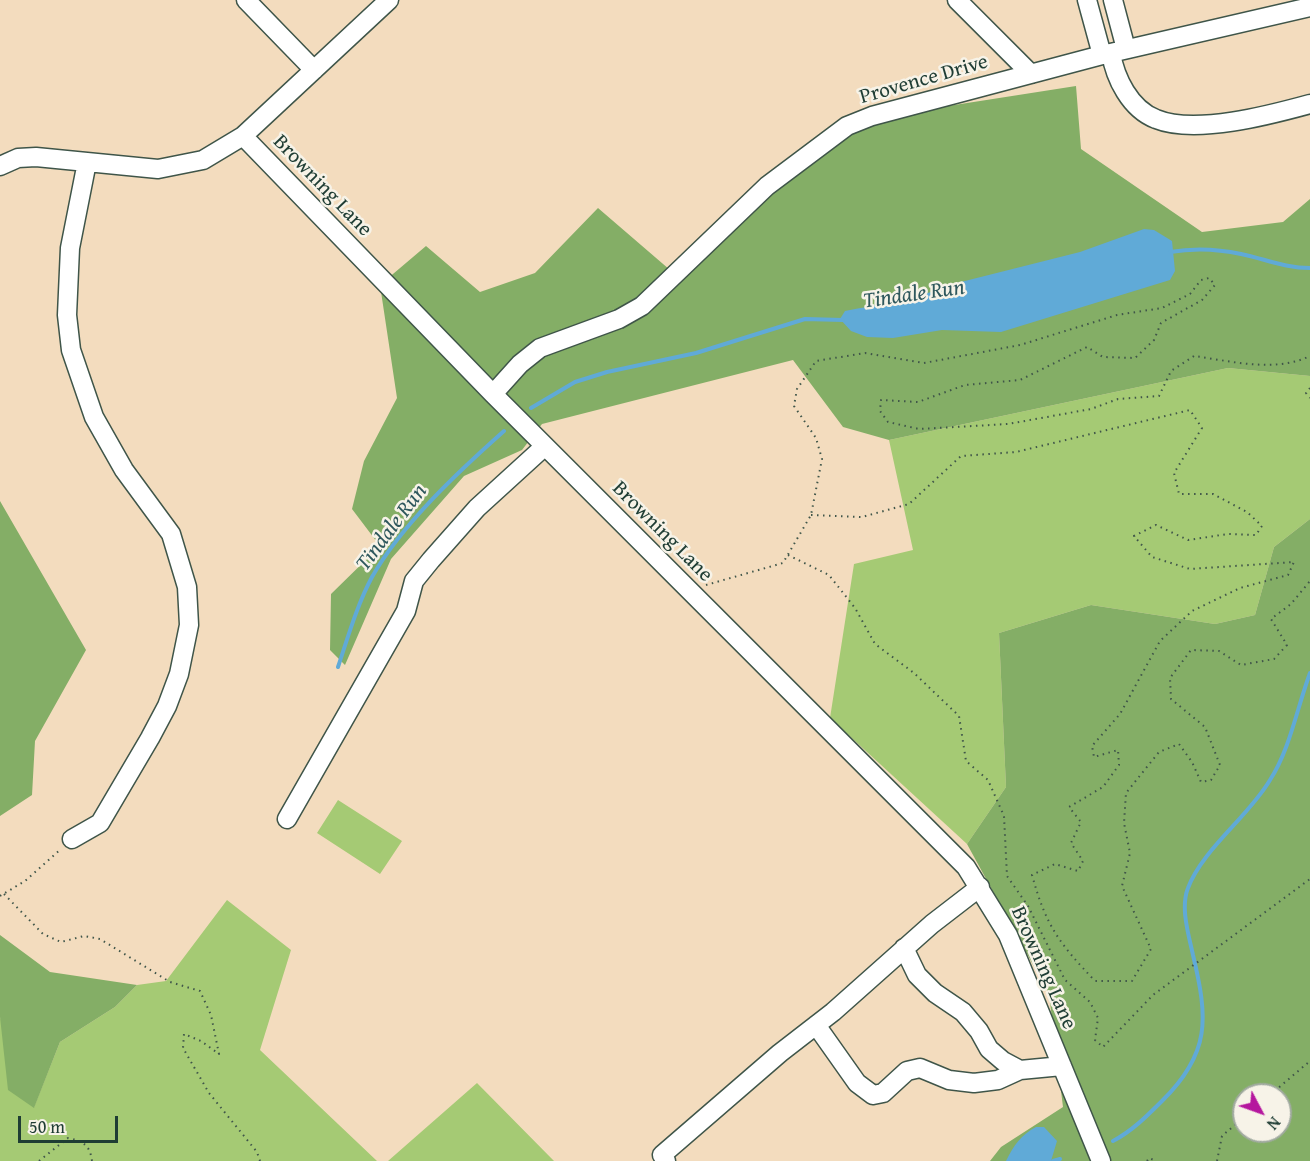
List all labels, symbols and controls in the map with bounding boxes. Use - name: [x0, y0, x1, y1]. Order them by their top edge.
- street label: Provence Drive: [857, 50, 991, 110]
- street label: Browning Lane: [267, 130, 377, 242]
- water label: Tindale Run: [862, 275, 966, 315]
- street label: Browning Lane: [606, 476, 718, 588]
- water label: Tindale Run: [351, 479, 433, 577]
- street label: Browning Lane: [1005, 903, 1081, 1033]
- north arrow: [1232, 1083, 1292, 1143]
- scale bar: [21, 1104, 122, 1142]
- text: N: [1262, 1112, 1287, 1135]
- text: 50 m: [29, 1113, 65, 1140]

